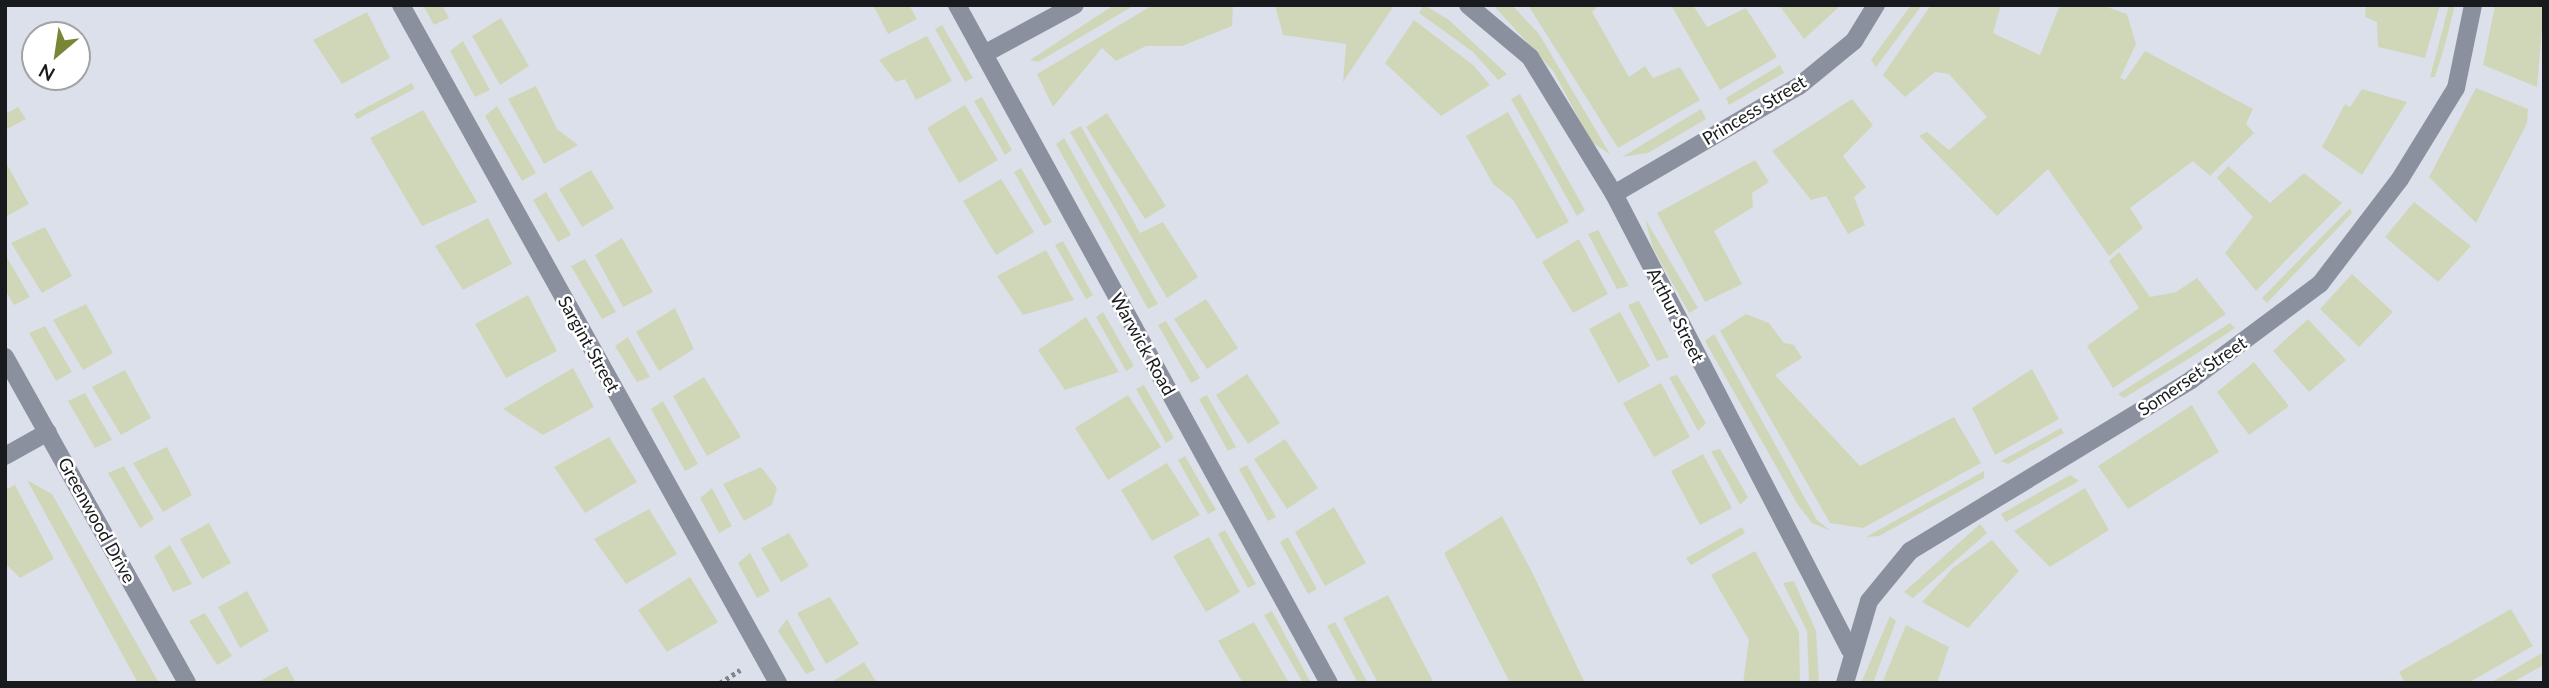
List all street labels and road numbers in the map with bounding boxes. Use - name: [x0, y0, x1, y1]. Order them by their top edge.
- street label: Princess Street: [1698, 71, 1810, 149]
- street label: Arthur Street: [1643, 264, 1709, 366]
- street label: Warwick Road: [1106, 289, 1180, 399]
- street label: Sargint Street: [554, 292, 624, 396]
- street label: Somerset Street: [2134, 332, 2250, 420]
- street label: Greenwood Drive: [54, 453, 140, 587]

